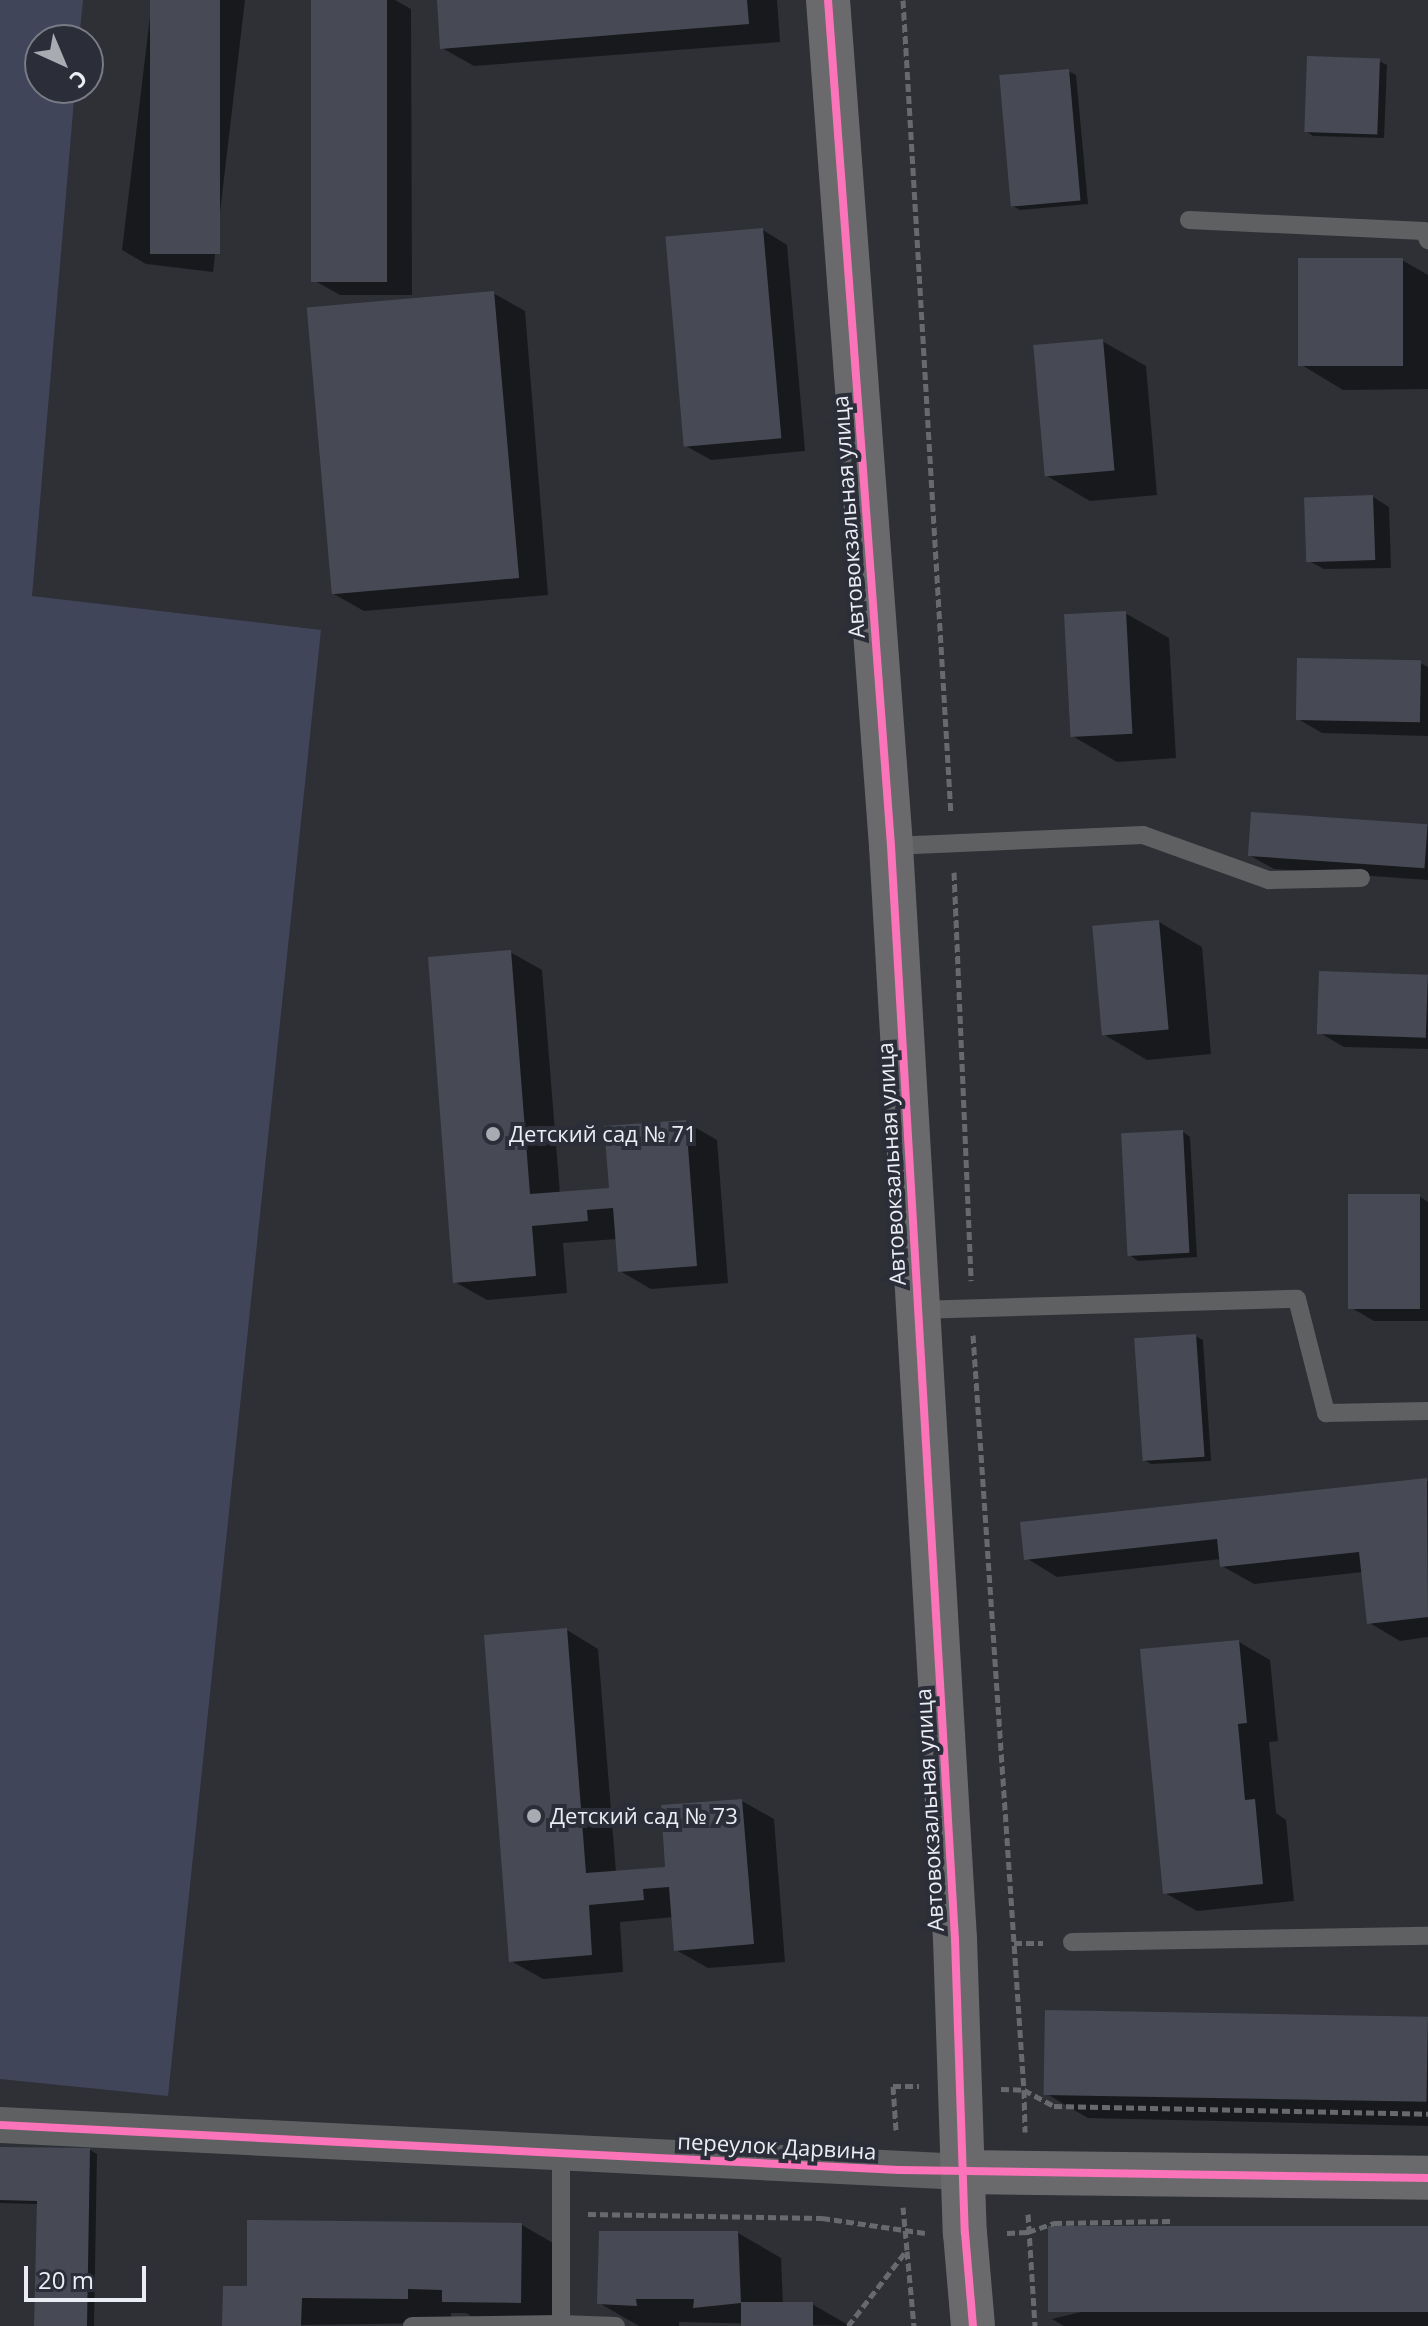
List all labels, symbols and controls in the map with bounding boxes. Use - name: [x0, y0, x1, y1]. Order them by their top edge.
- north arrow: [24, 24, 104, 104]
- text: С: [64, 64, 95, 95]
- street label: Автовокзальная улица: [826, 395, 870, 639]
- street label: Автовокзальная улица: [871, 1042, 911, 1286]
- place label: Детский сад № 71: [509, 1121, 697, 1147]
- marker: Детский сад № 71: [484, 1125, 502, 1143]
- street label: Автовокзальная улица: [909, 1688, 949, 1932]
- place label: Детский сад № 73: [550, 1803, 738, 1829]
- marker: Детский сад № 73: [525, 1807, 543, 1825]
- street label: переулок Дарвина: [677, 2128, 877, 2164]
- scale bar: [28, 2250, 150, 2300]
- text: 20 m: [38, 2263, 94, 2296]

